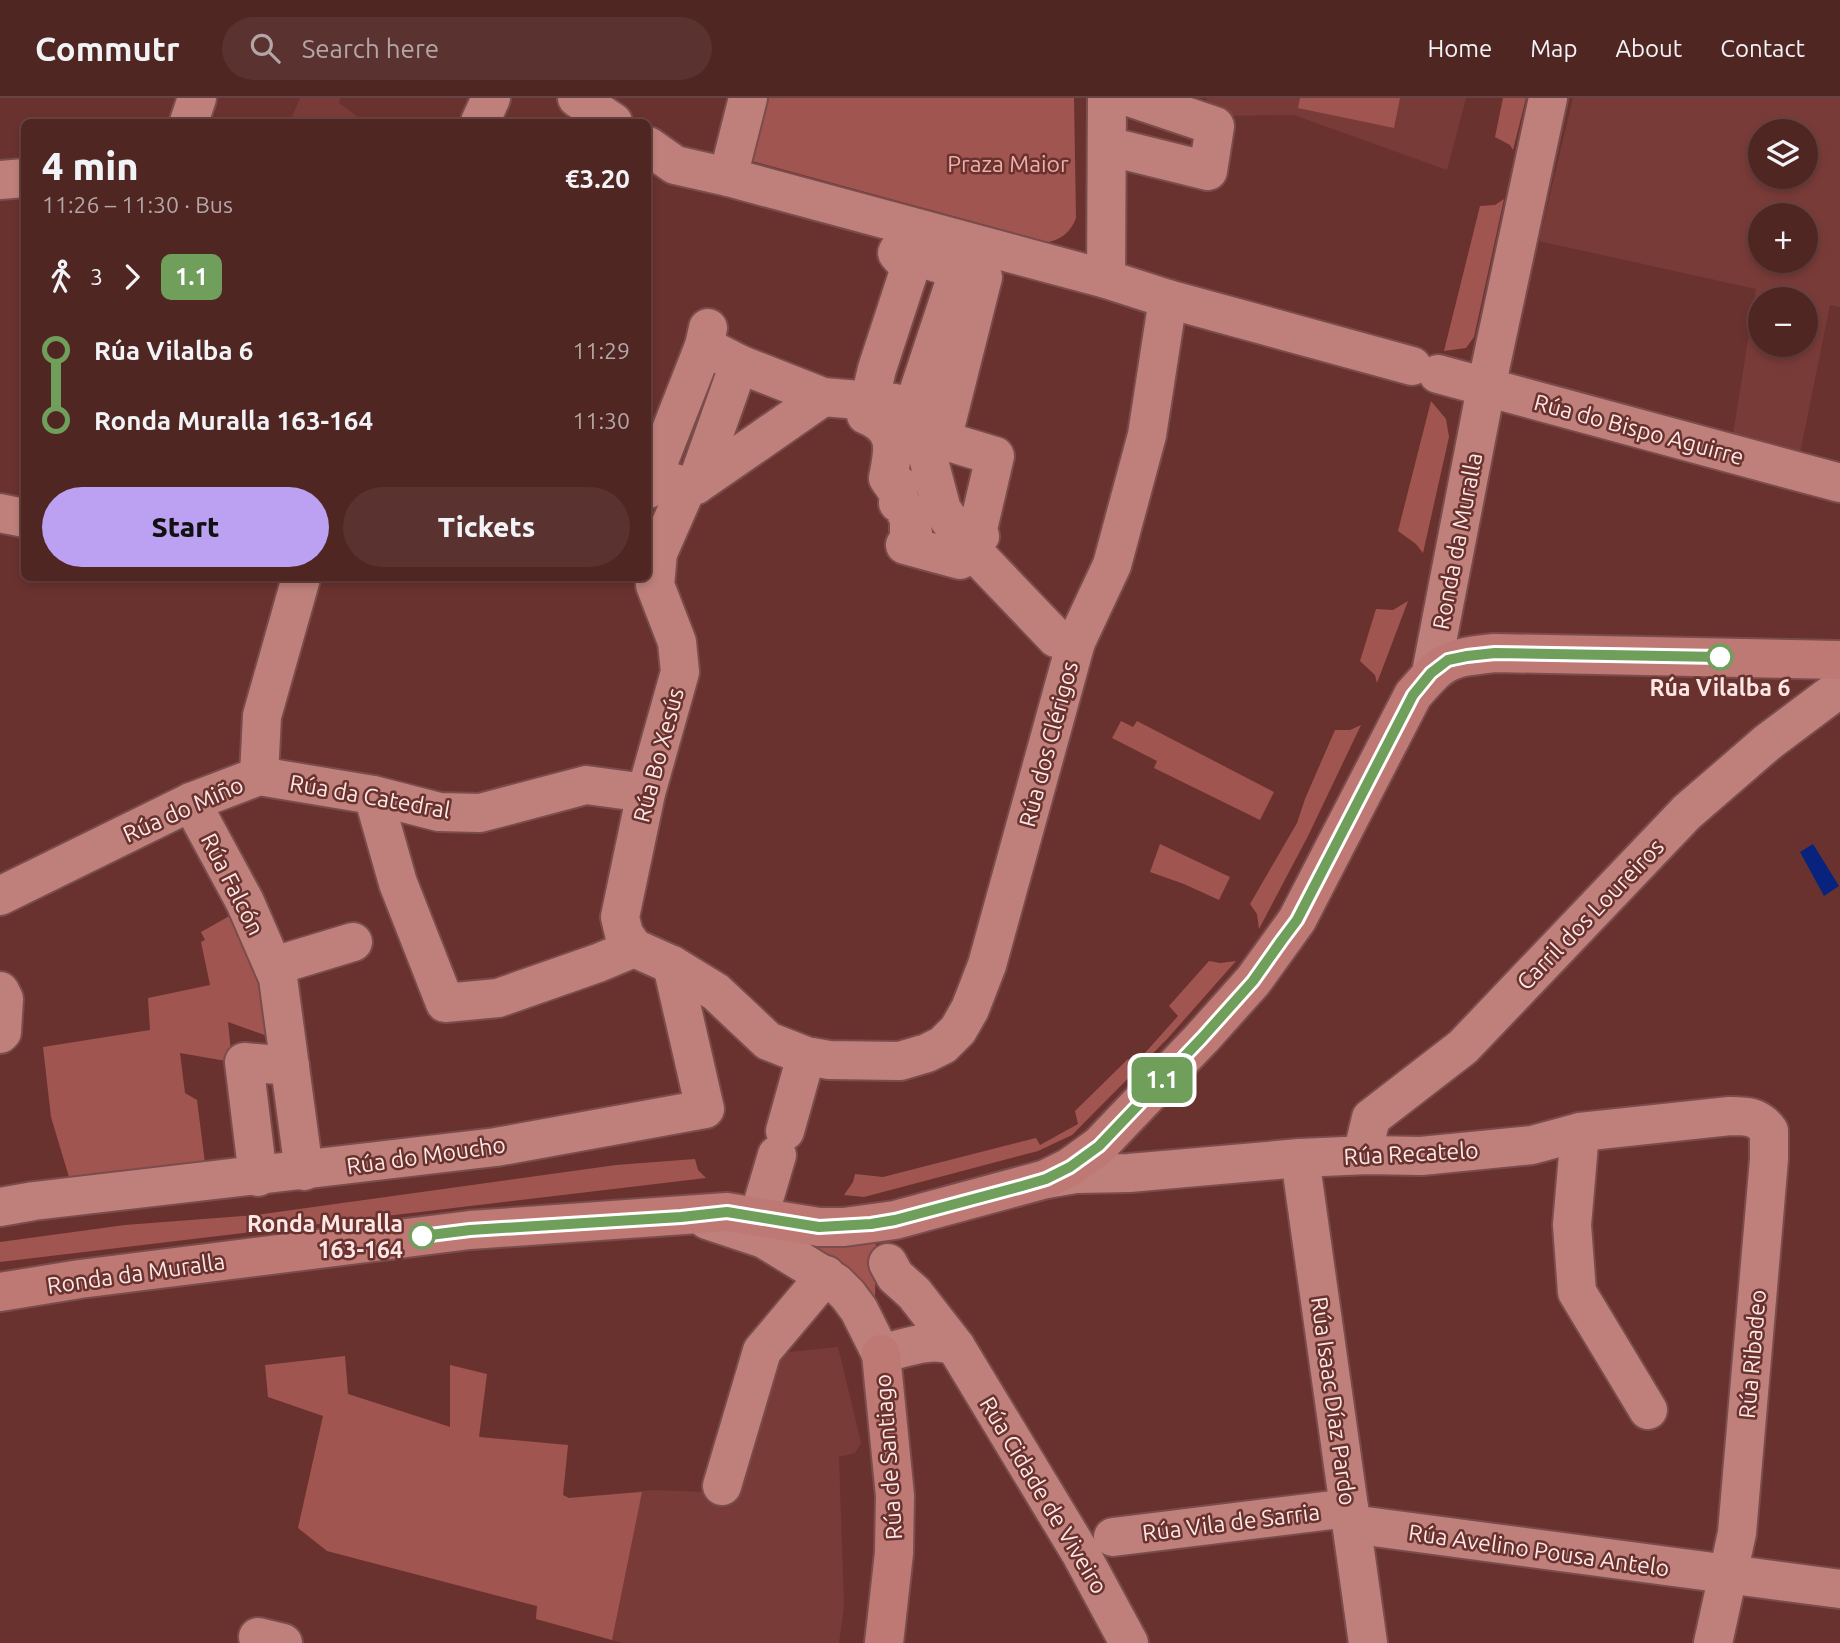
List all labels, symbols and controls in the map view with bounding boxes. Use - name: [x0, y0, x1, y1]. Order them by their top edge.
- search box: [222, 17, 712, 80]
- icon: search: [246, 29, 284, 67]
- text: Commutr: [35, 30, 180, 67]
- text: Search here: [302, 34, 439, 63]
- text: Home: [1427, 35, 1492, 62]
- text: Map: [1530, 35, 1577, 62]
- text: About: [1615, 35, 1682, 62]
- text: Contact: [1720, 35, 1805, 62]
- map controls: [1748, 119, 1818, 357]
- button: layers: [1748, 119, 1818, 189]
- text: 4 min: [42, 145, 139, 187]
- park label: Praza Maior: [947, 151, 1069, 176]
- text: €3.20: [565, 164, 630, 193]
- text: 11:26 – 11:30 · Bus: [42, 192, 233, 217]
- button: +: [1748, 203, 1818, 273]
- icon: walk: [42, 258, 80, 296]
- icon: forward: [113, 258, 151, 296]
- text: 1.1: [175, 263, 208, 290]
- text: 3: [90, 264, 103, 289]
- button: −: [1748, 287, 1818, 357]
- text: Rúa Vilalba 6: [94, 336, 253, 365]
- text: 11:29: [572, 338, 630, 363]
- street label: Rúa do Bispo Aguirre: [1531, 389, 1747, 469]
- text: Ronda Muralla 163-164: [94, 406, 373, 435]
- text: 11:30: [572, 408, 630, 433]
- street label: Ronda da Muralla: [1428, 451, 1486, 631]
- button: Start: [42, 487, 329, 567]
- button: Tickets: [343, 487, 630, 567]
- marker: Rúa Vilalba 6: [1707, 644, 1733, 670]
- street label: Rúa dos Clérigos: [1014, 658, 1082, 830]
- place label: Rúa Vilalba 6: [1650, 675, 1790, 700]
- street label: Rúa Bo Xesús: [628, 685, 688, 825]
- street label: Rúa da Catedral: [288, 770, 452, 822]
- street label: Rúa do Miño: [119, 771, 247, 847]
- street label: Rúa Falcón: [197, 829, 269, 939]
- street label: Carril dos Loureiros: [1512, 833, 1668, 995]
- line badge: 1.1: [1122, 1057, 1202, 1103]
- text: 1.1: [1146, 1066, 1178, 1093]
- street label: Rúa do Moucho: [345, 1131, 507, 1179]
- street label: Rúa Recatelo: [1343, 1137, 1479, 1169]
- place label: Ronda Muralla 163-164: [247, 1211, 403, 1262]
- marker: Ronda Muralla 163-164: [409, 1223, 435, 1249]
- street label: Ronda da Muralla: [45, 1248, 227, 1298]
- street label: Rúa Ribadeo: [1734, 1288, 1770, 1420]
- street label: Rúa Isaac Díaz Pardo: [1307, 1295, 1361, 1507]
- street label: Rúa de Santiago: [870, 1373, 906, 1541]
- street label: Rúa Cidade de Viveiro: [975, 1392, 1113, 1598]
- street label: Rúa Vila de Sarria: [1141, 1499, 1321, 1545]
- street label: Rúa Avelino Pousa Antelo: [1407, 1519, 1671, 1581]

